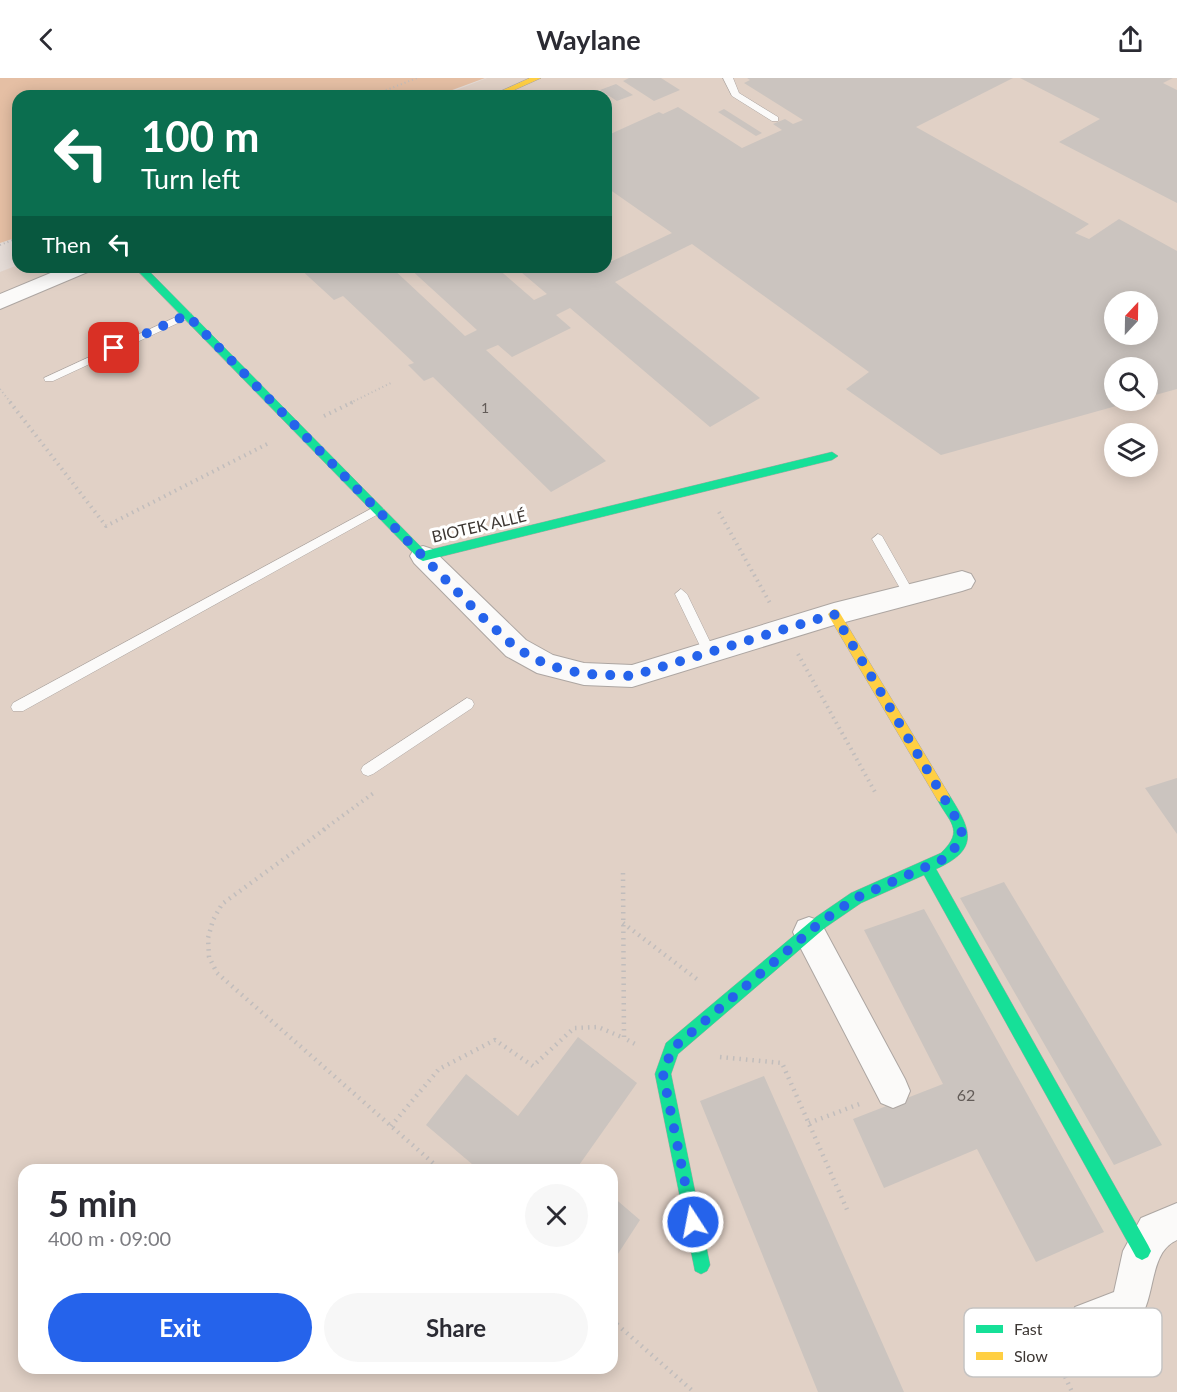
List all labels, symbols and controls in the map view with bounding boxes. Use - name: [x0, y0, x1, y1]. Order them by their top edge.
- icon: back: [30, 23, 63, 56]
- text: Waylane: [536, 23, 641, 56]
- icon: share: [1114, 23, 1147, 56]
- text: 100 m: [141, 111, 259, 161]
- icon: left: [42, 114, 120, 192]
- text: Turn left: [141, 162, 240, 195]
- icon: left: [103, 228, 136, 261]
- text: Then: [42, 231, 91, 258]
- north arrow: [1104, 291, 1158, 345]
- map controls: [1104, 291, 1158, 477]
- pin: [88, 322, 139, 373]
- icon: arrive: [97, 331, 130, 364]
- button: search: [1104, 357, 1158, 411]
- house number: 1: [481, 399, 489, 416]
- button: layers: [1104, 423, 1158, 477]
- street label: BIOTEK ALLÉ: [430, 505, 528, 546]
- house number: 62: [957, 1085, 975, 1104]
- text: 5 min: [48, 1181, 137, 1225]
- button: close: [525, 1184, 588, 1247]
- position arrow: [661, 1190, 725, 1254]
- text: 400 m · 09:00: [48, 1226, 171, 1250]
- button: Exit: [48, 1293, 312, 1362]
- button: Share: [324, 1293, 588, 1362]
- legend: [964, 1308, 1162, 1377]
- text: Fast: [1014, 1319, 1043, 1338]
- text: Slow: [1014, 1346, 1048, 1365]

